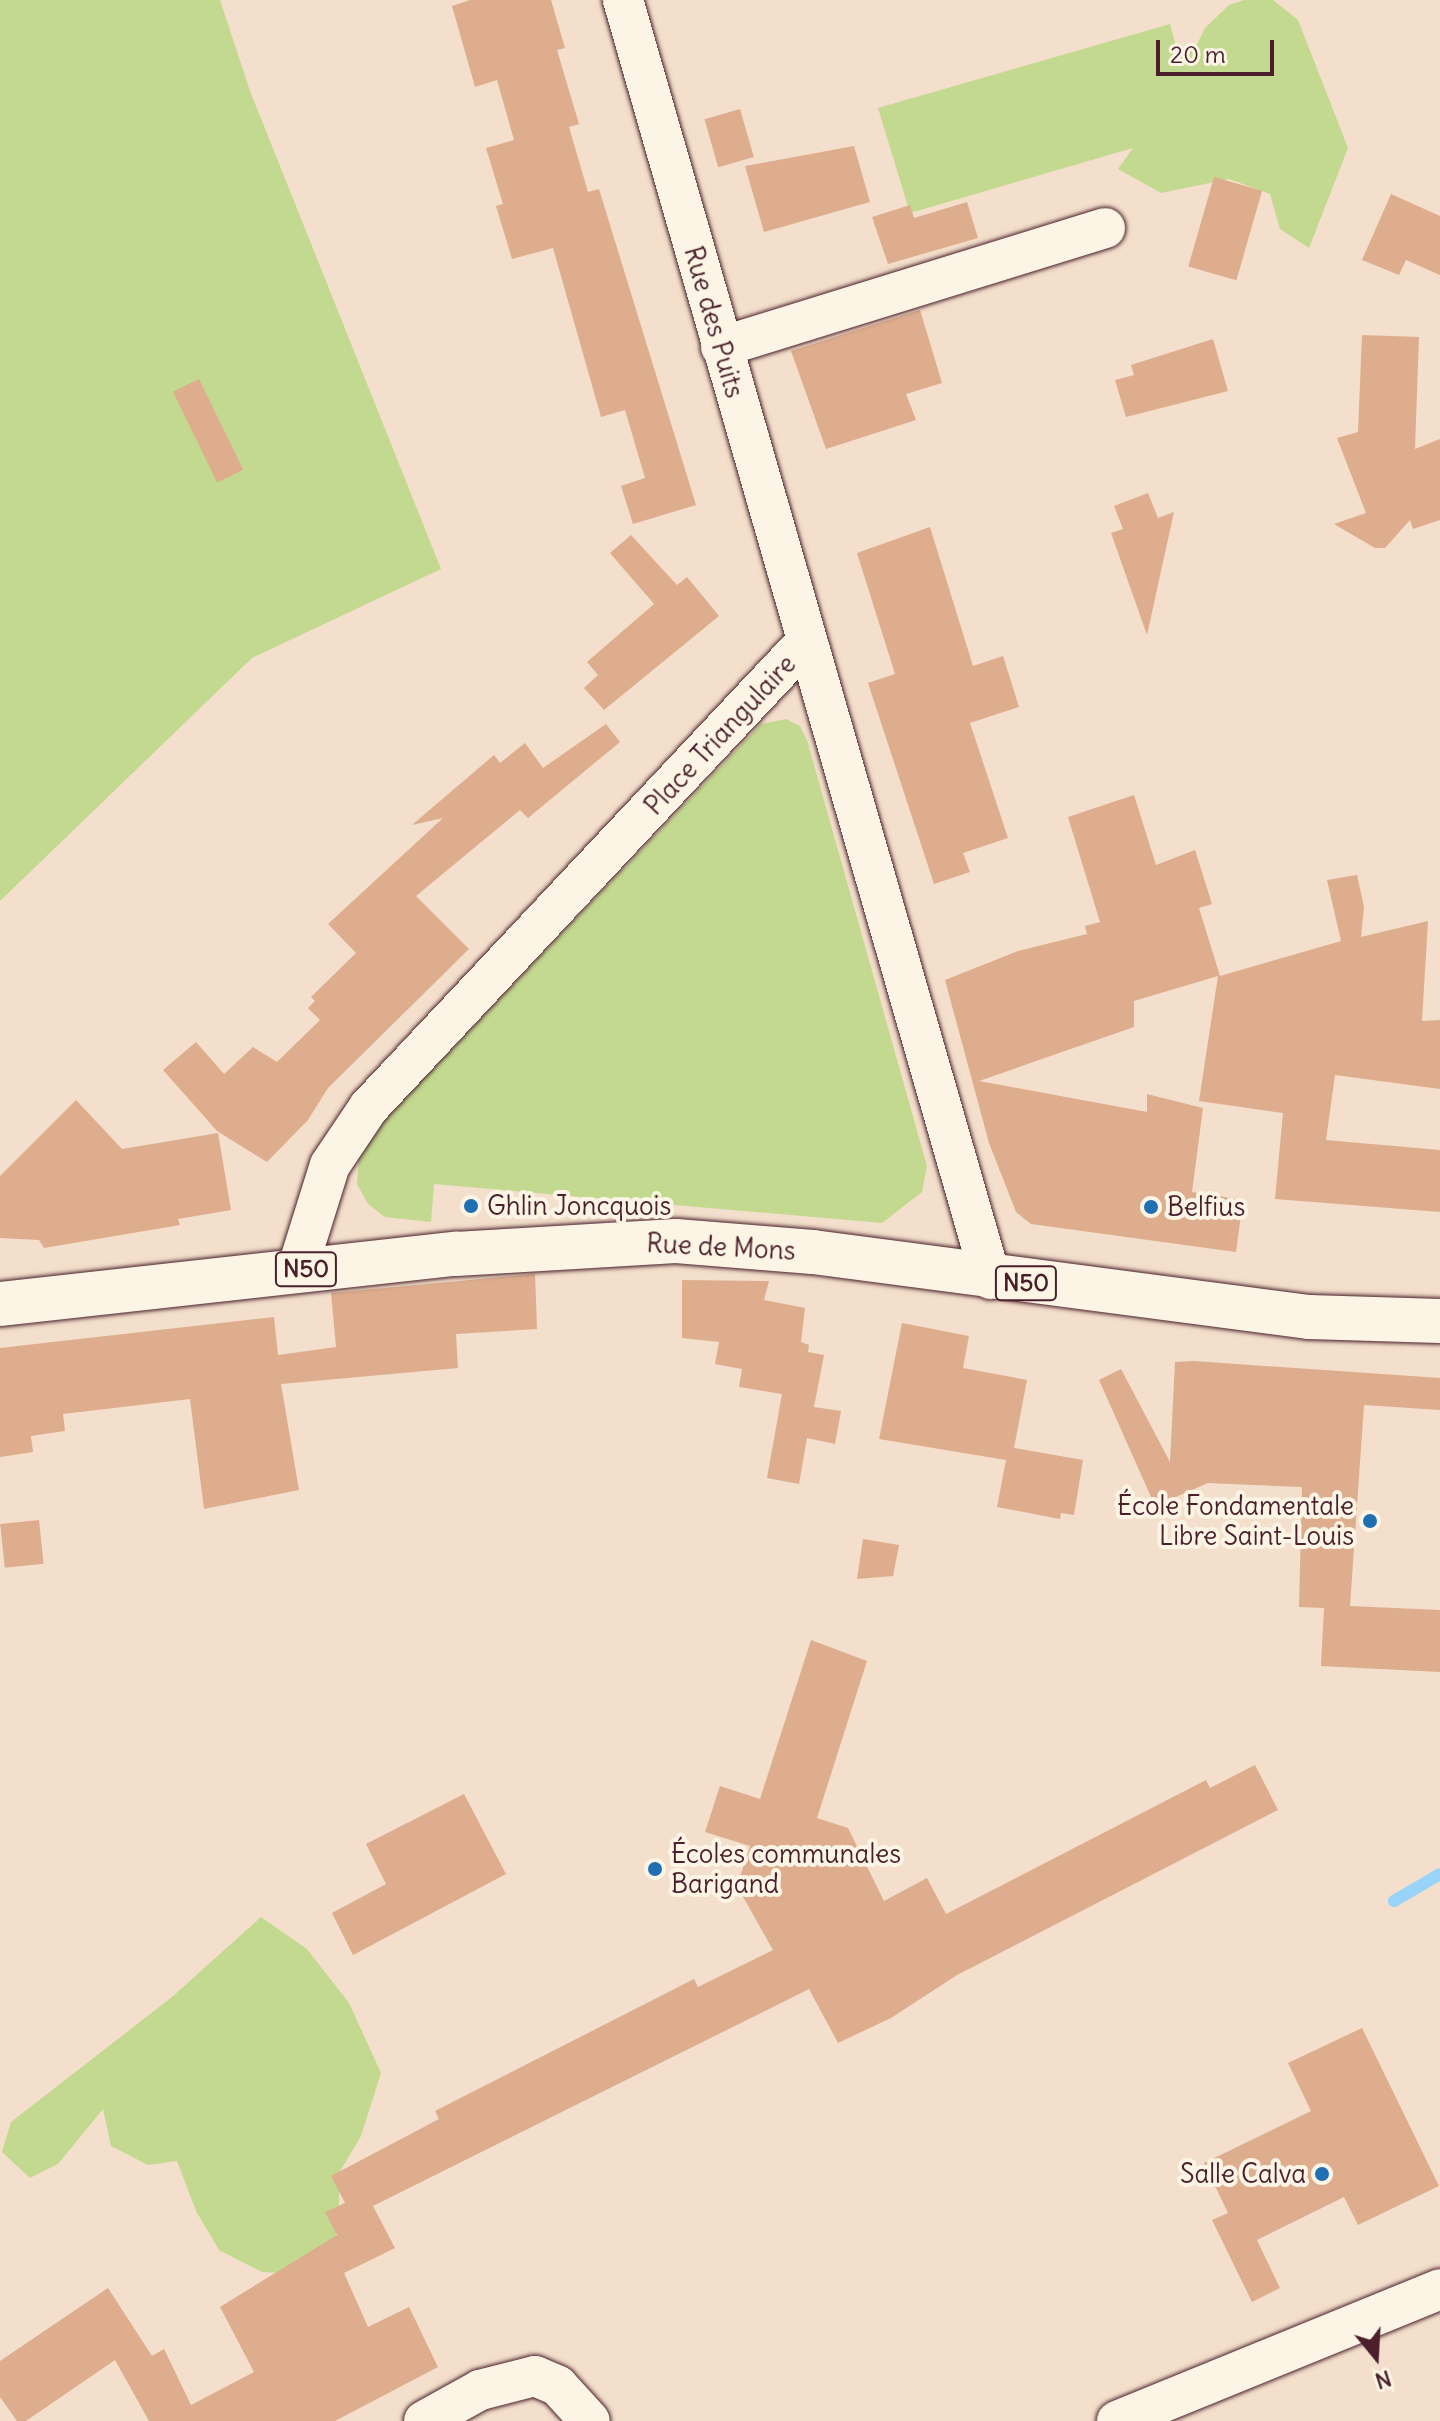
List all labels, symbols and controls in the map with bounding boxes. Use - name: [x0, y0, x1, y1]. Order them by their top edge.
- scale bar: [1160, 24, 1278, 74]
- text: 20 m: [1170, 39, 1226, 69]
- street label: Rue des Puits: [677, 243, 751, 401]
- street label: Place Triangulaire: [638, 649, 802, 821]
- place label: Ghlin Joncquois: [487, 1190, 671, 1222]
- place label: Belfius: [1167, 1191, 1245, 1223]
- marker: Ghlin Joncquois: [462, 1197, 480, 1215]
- marker: Belfius: [1142, 1198, 1160, 1216]
- street label: Rue de Mons: [646, 1228, 796, 1266]
- road number: N50: [274, 1249, 338, 1289]
- road number: N50: [994, 1263, 1058, 1303]
- place label: École Fondamentale Libre Saint-Louis: [1117, 1490, 1354, 1552]
- marker: École Fondamentale Libre Saint-Louis: [1361, 1512, 1379, 1530]
- place label: Écoles communales Barigand: [671, 1838, 901, 1900]
- marker: Écoles communales Barigand: [646, 1860, 664, 1878]
- place label: Salle Calva: [1180, 2158, 1306, 2190]
- marker: Salle Calva: [1313, 2165, 1331, 2183]
- north arrow: [1336, 2317, 1416, 2397]
- text: N: [1372, 2364, 1395, 2395]

